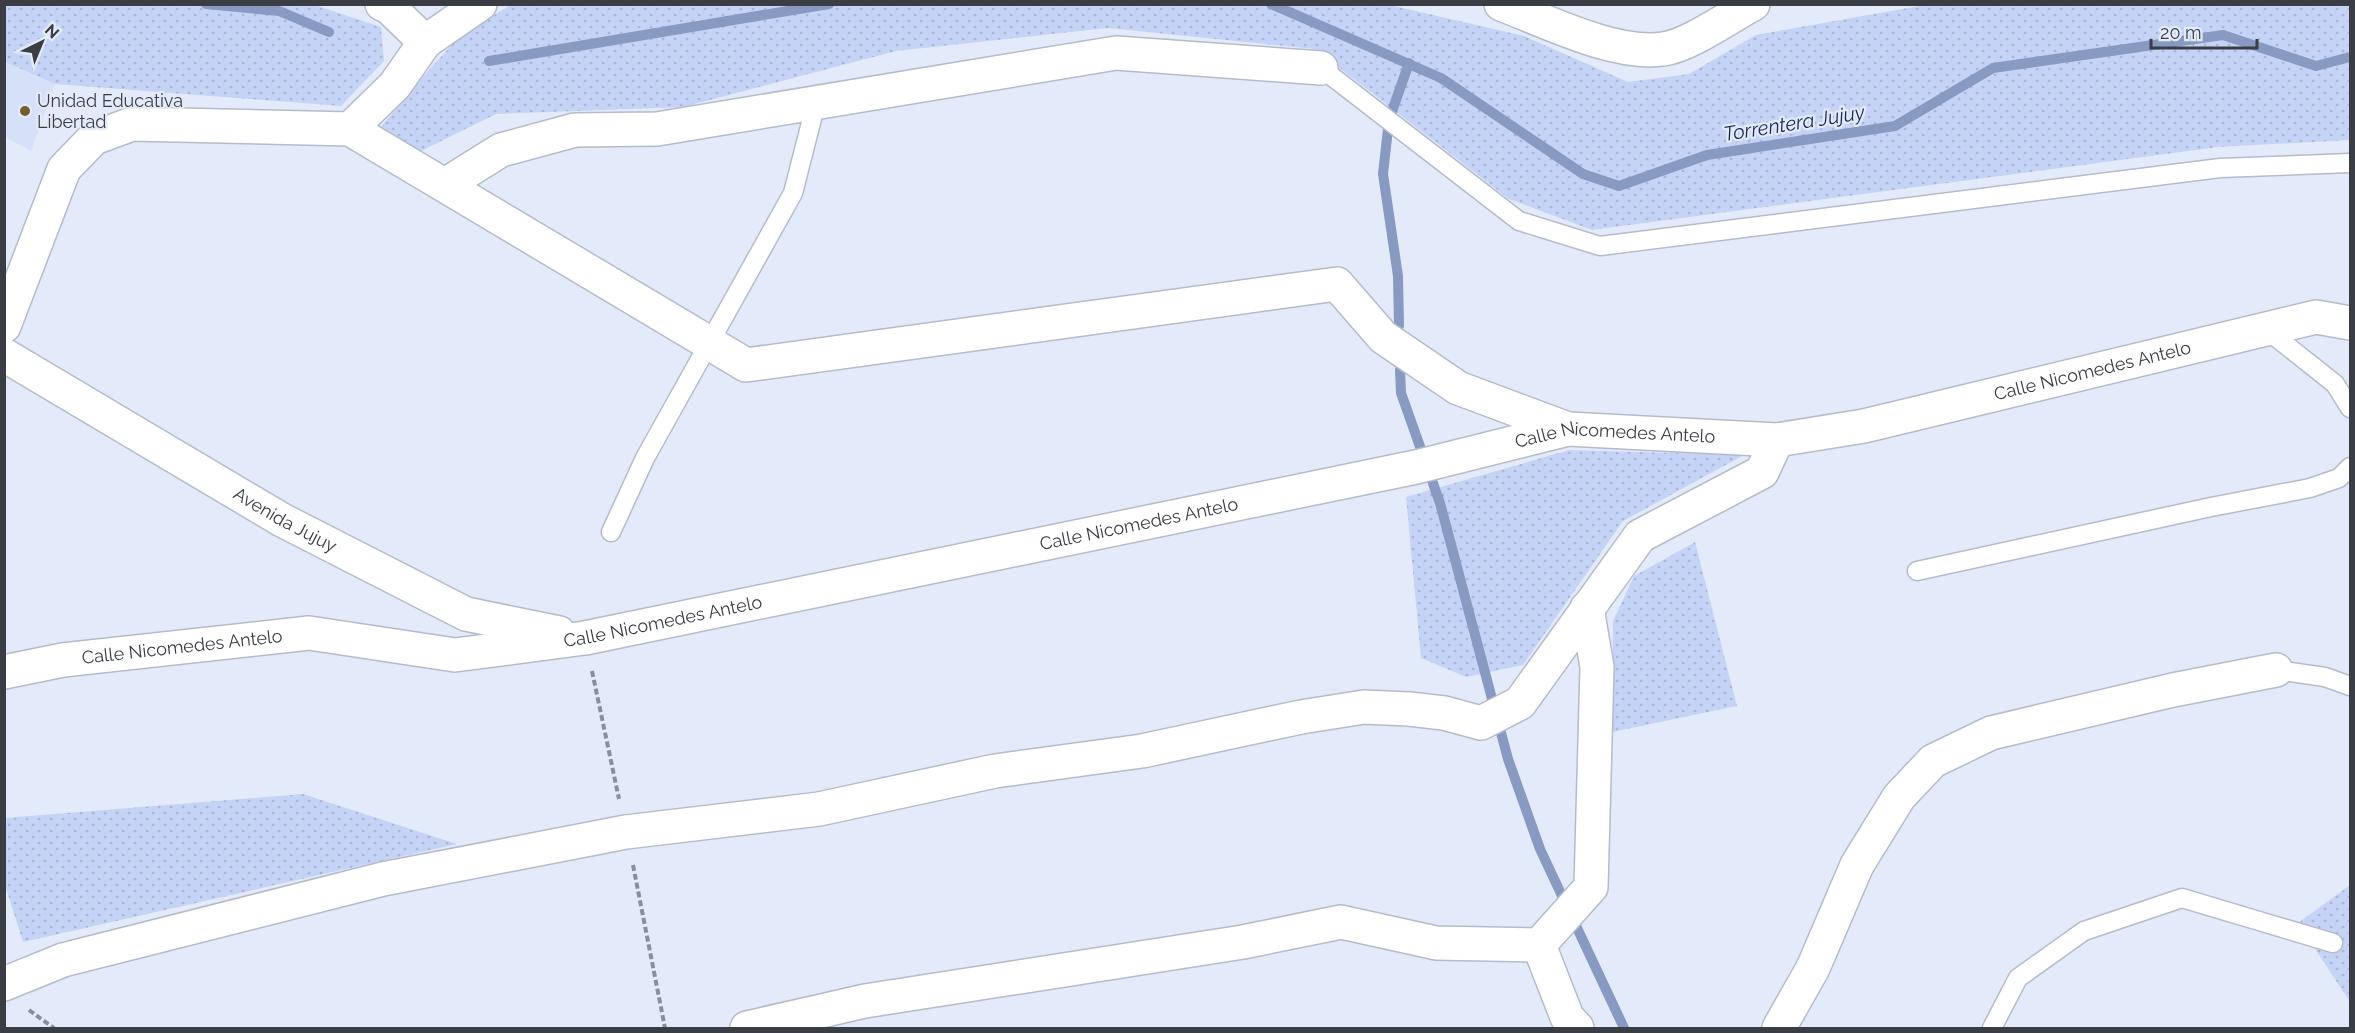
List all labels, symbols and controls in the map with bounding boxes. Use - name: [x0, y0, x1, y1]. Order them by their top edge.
- north arrow: [12, 12, 72, 72]
- scale bar: [2151, 12, 2258, 50]
- text: N: [41, 20, 63, 43]
- text: 20 m: [2160, 22, 2202, 43]
- place label: Unidad Educativa Libertad: [37, 90, 183, 132]
- water label: Torrentera Jujuy: [1722, 100, 1867, 146]
- marker: Unidad Educativa Libertad: [18, 104, 32, 118]
- street label: Calle Nicomedes Antelo: [1992, 336, 2193, 404]
- street label: Calle Nicomedes Antelo: [1513, 417, 1716, 452]
- street label: Avenida Jujuy: [230, 483, 341, 556]
- street label: Calle Nicomedes Antelo: [1038, 493, 1240, 554]
- street label: Calle Nicomedes Antelo: [562, 591, 764, 651]
- street label: Calle Nicomedes Antelo: [81, 625, 284, 668]

